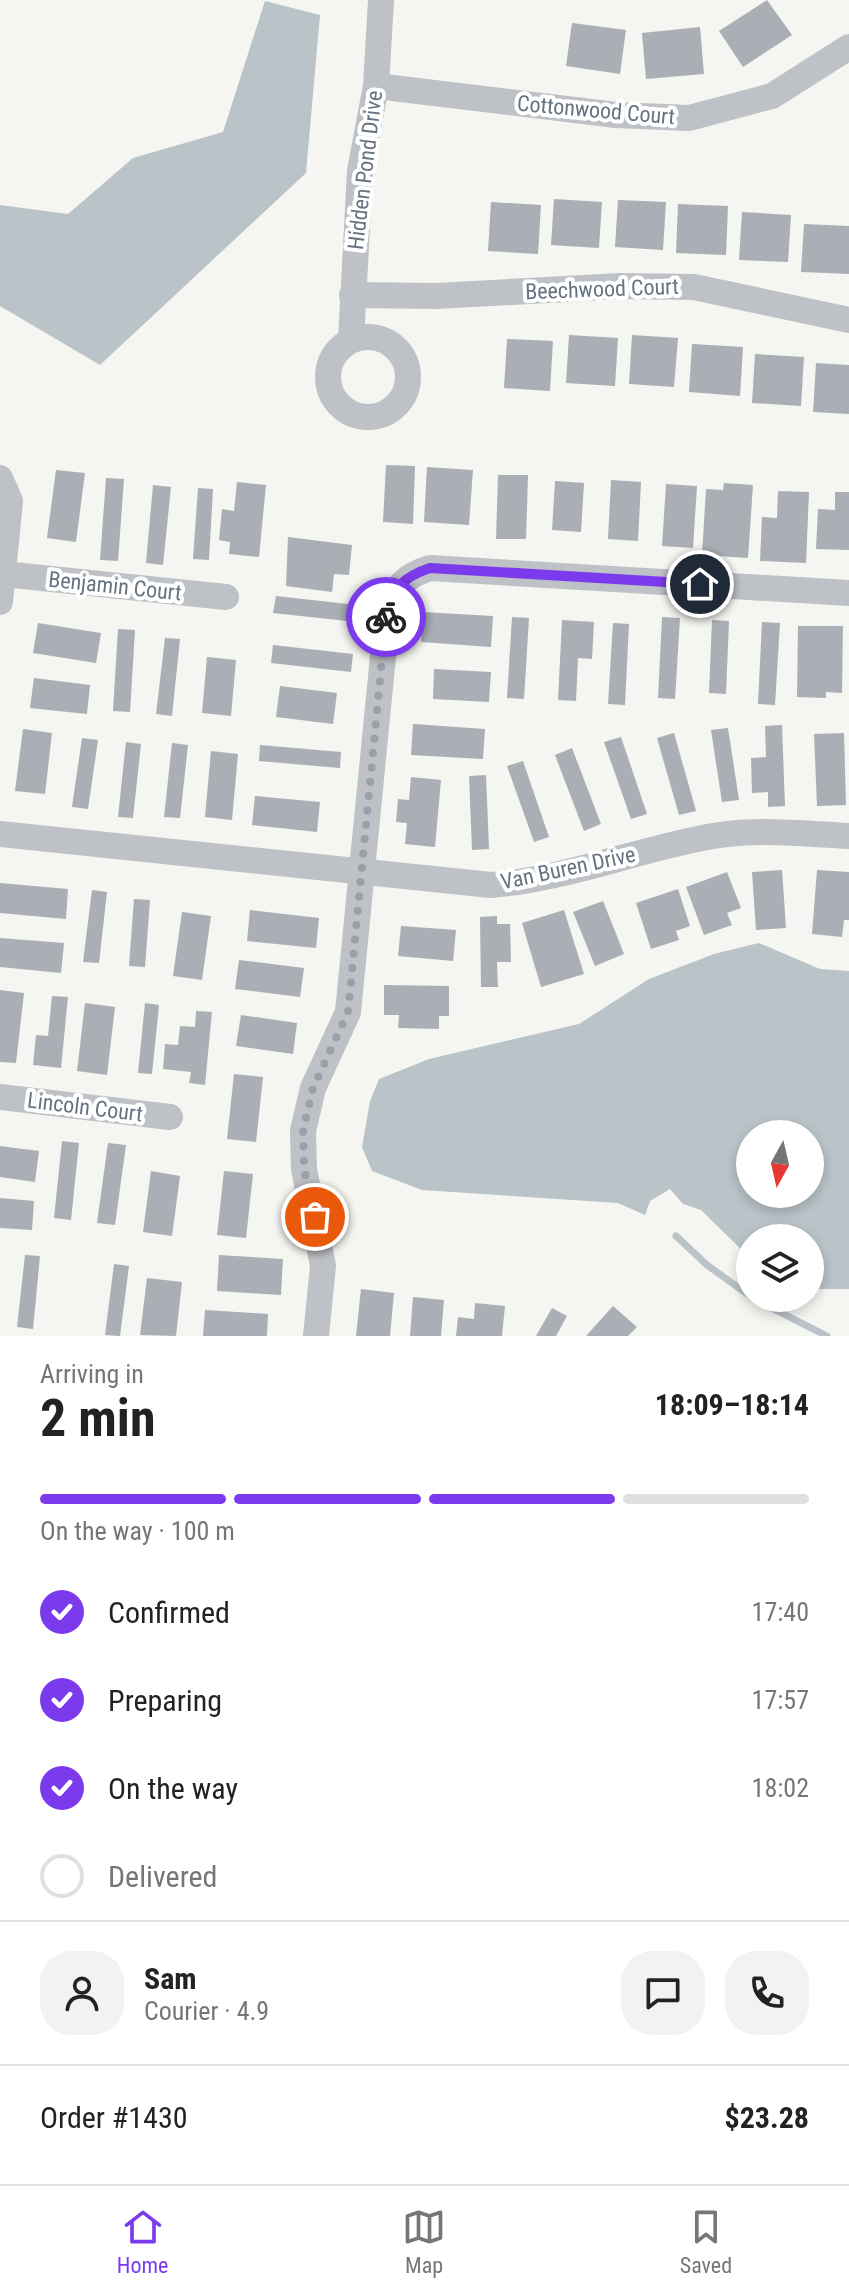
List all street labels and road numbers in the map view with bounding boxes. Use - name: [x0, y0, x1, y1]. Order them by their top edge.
- street label: Hidden Pond Drive: [343, 89, 387, 251]
- street label: Cottonwood Court: [516, 91, 676, 129]
- street label: Beechwood Court: [525, 274, 679, 304]
- street label: Benjamin Court: [47, 567, 183, 605]
- street label: Van Buren Drive: [498, 842, 638, 894]
- street label: Lincoln Court: [26, 1088, 144, 1126]

